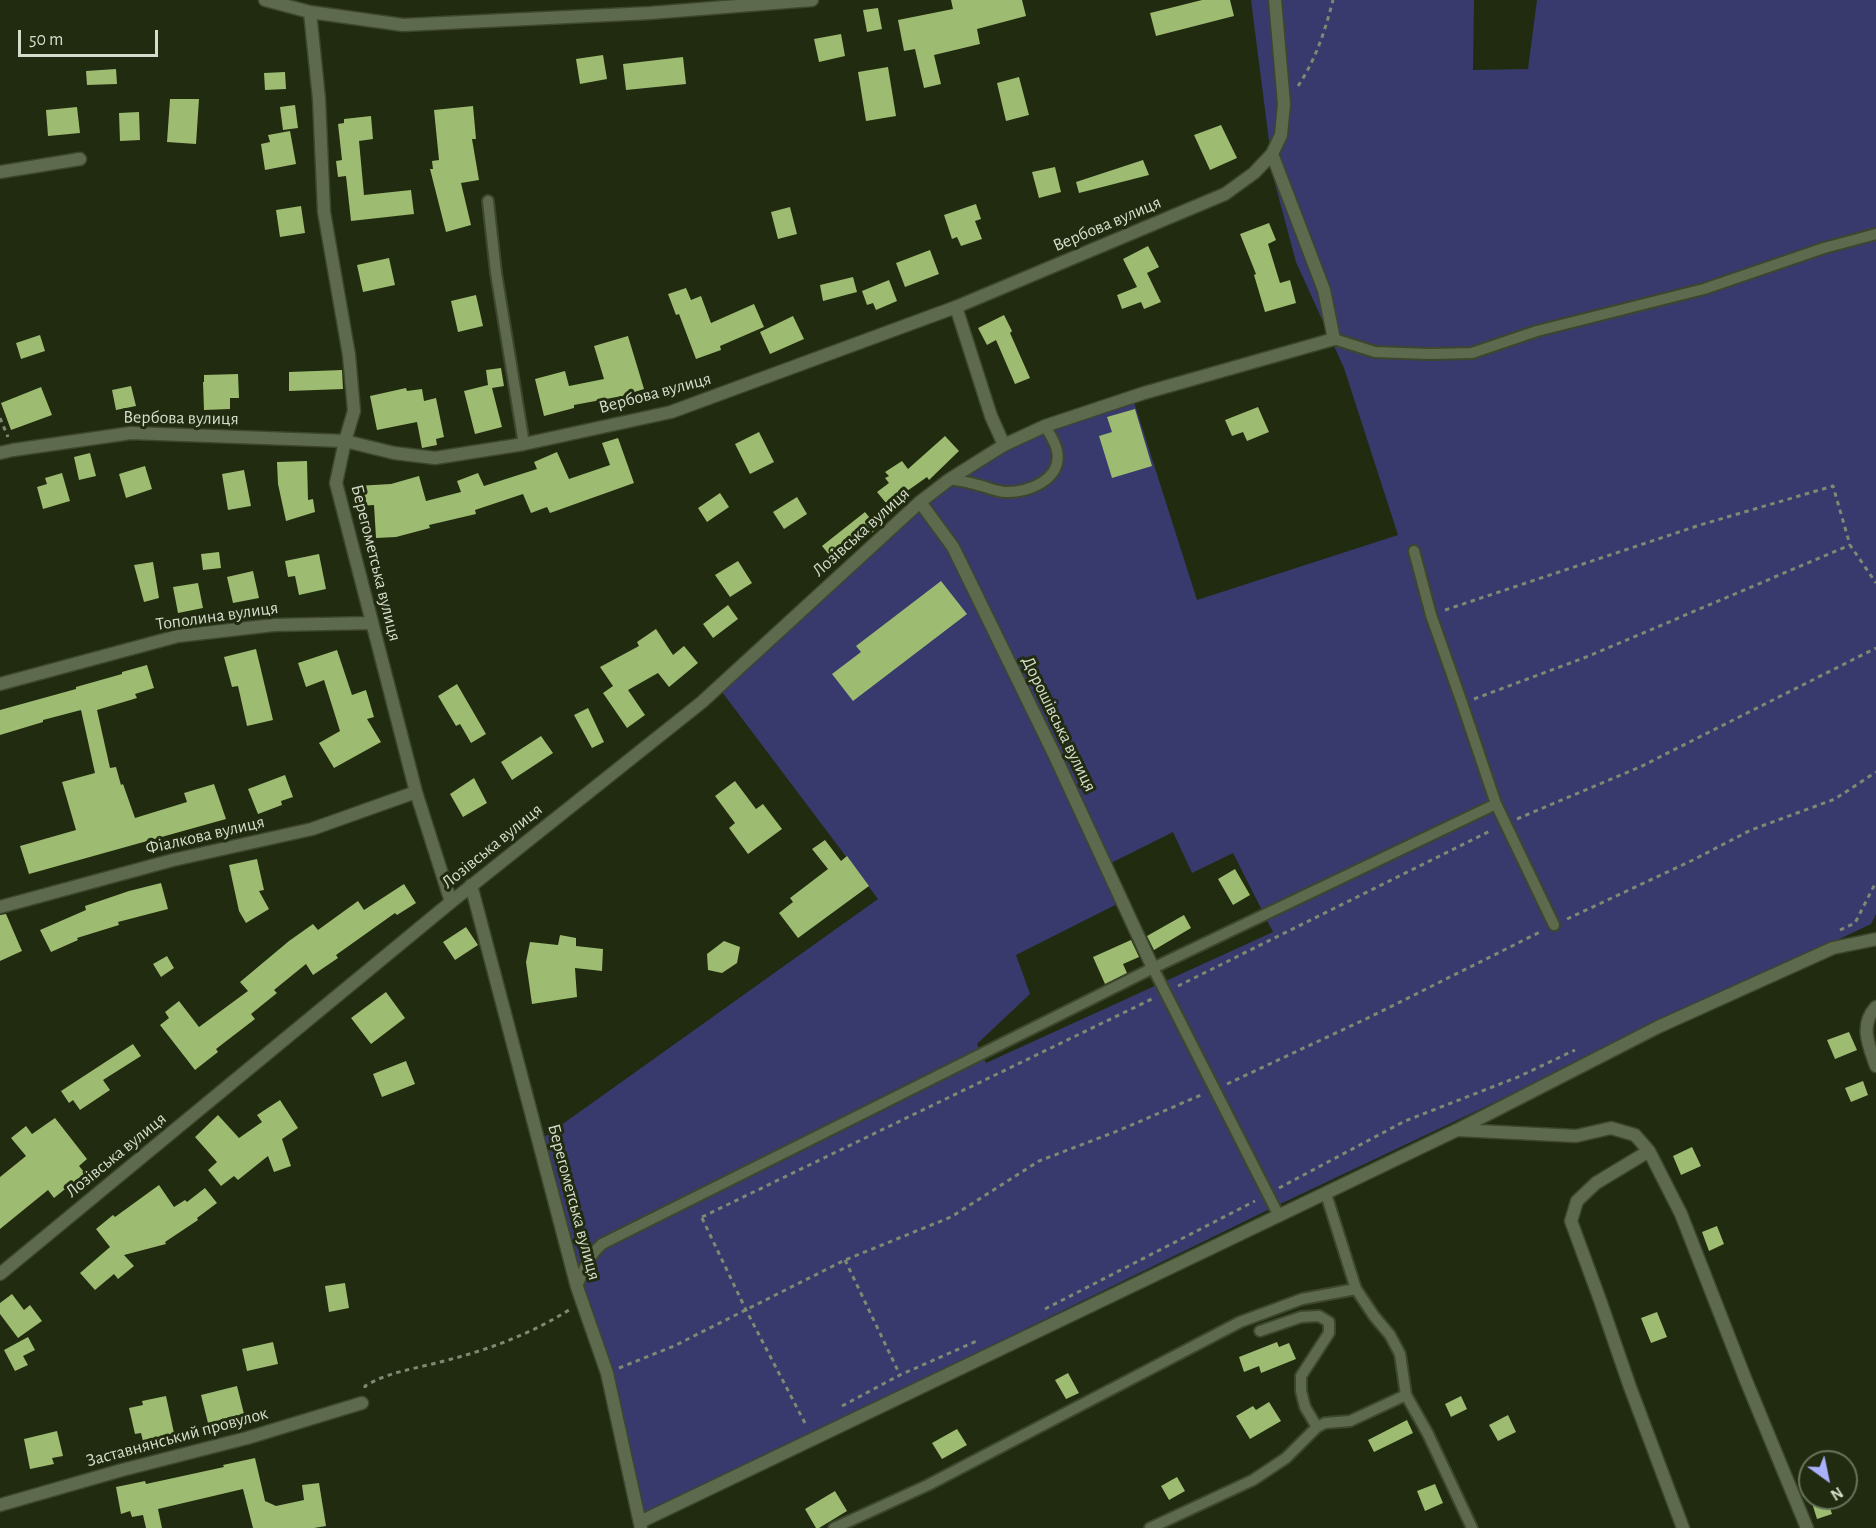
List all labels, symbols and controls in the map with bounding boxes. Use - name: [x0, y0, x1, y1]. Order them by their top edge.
- scale bar: [21, 18, 160, 56]
- text: 50 m: [29, 31, 63, 49]
- street label: Вербова вулиця: [1050, 191, 1164, 257]
- street label: Вербова вулиця: [596, 368, 714, 418]
- street label: Вербова вулиця: [123, 406, 239, 430]
- street label: Берегометська вулиця: [346, 482, 406, 644]
- street label: Лозівська вулиця: [808, 483, 914, 581]
- street label: Тополина вулиця: [154, 597, 280, 635]
- street label: Дорошівська вулиця: [1017, 653, 1101, 795]
- street label: Лозівська вулиця: [437, 799, 547, 893]
- street label: Фіалкова вулиця: [143, 811, 267, 859]
- street label: Лозівська вулиця: [61, 1108, 171, 1202]
- street label: Берегометська вулиця: [543, 1122, 605, 1282]
- street label: Заставнянський провулок: [84, 1402, 270, 1472]
- north arrow: [1798, 1450, 1858, 1510]
- text: N: [1828, 1484, 1846, 1503]

